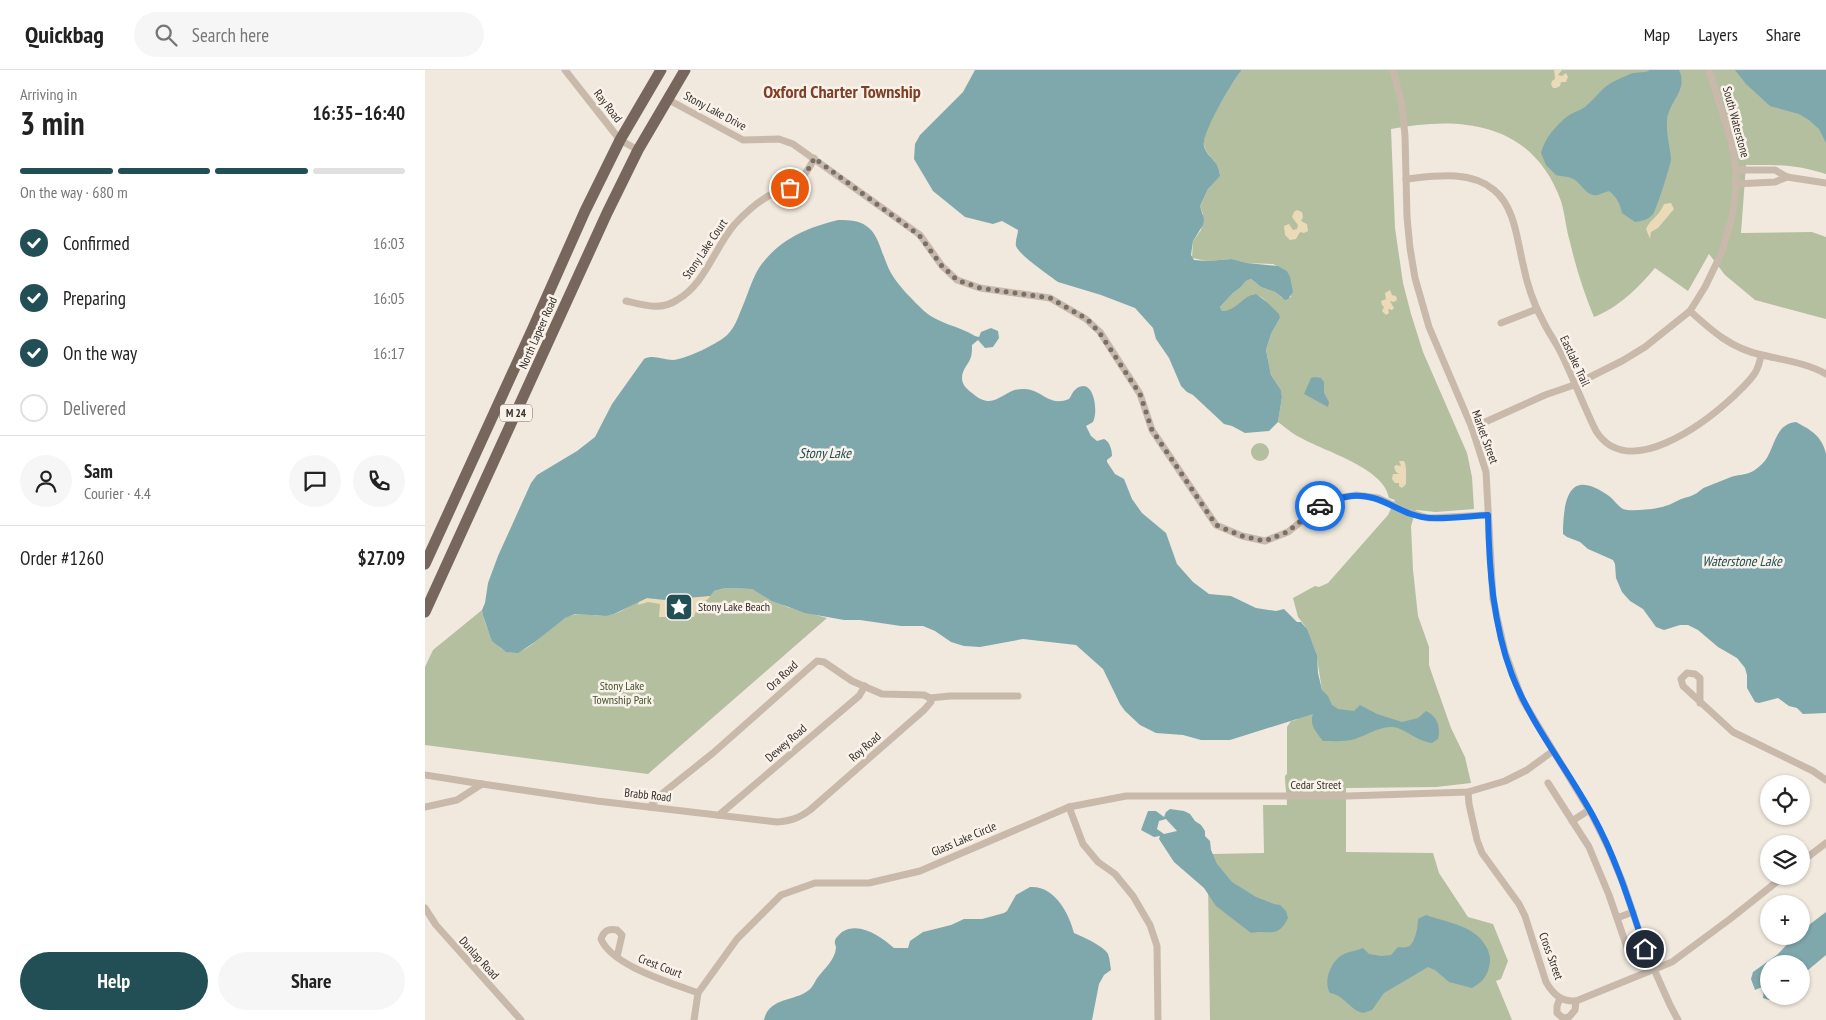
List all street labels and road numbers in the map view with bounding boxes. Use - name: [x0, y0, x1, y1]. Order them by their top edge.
- street label: South Waterstone: [1720, 85, 1753, 159]
- street label: Ray Road: [591, 86, 626, 125]
- street label: Stony Lake Drive: [681, 88, 749, 133]
- street label: Stony Lake Court: [679, 215, 731, 282]
- street label: North Lapeer Road: [515, 294, 560, 371]
- street label: Eastlake Trail: [1557, 333, 1594, 389]
- road number: M 24: [500, 404, 532, 422]
- street label: Market Street: [1469, 408, 1502, 466]
- street label: Ora Road: [763, 657, 801, 694]
- street label: Dewey Road: [762, 721, 809, 765]
- street label: Roy Road: [846, 729, 884, 765]
- street label: Cedar Street: [1291, 777, 1342, 792]
- street label: Brabb Road: [624, 785, 672, 804]
- street label: Glass Lake Circle: [929, 818, 999, 859]
- street label: Cross Street: [1536, 930, 1567, 982]
- street label: Dunlap Road: [456, 933, 503, 982]
- street label: Crest Court: [636, 950, 685, 981]

